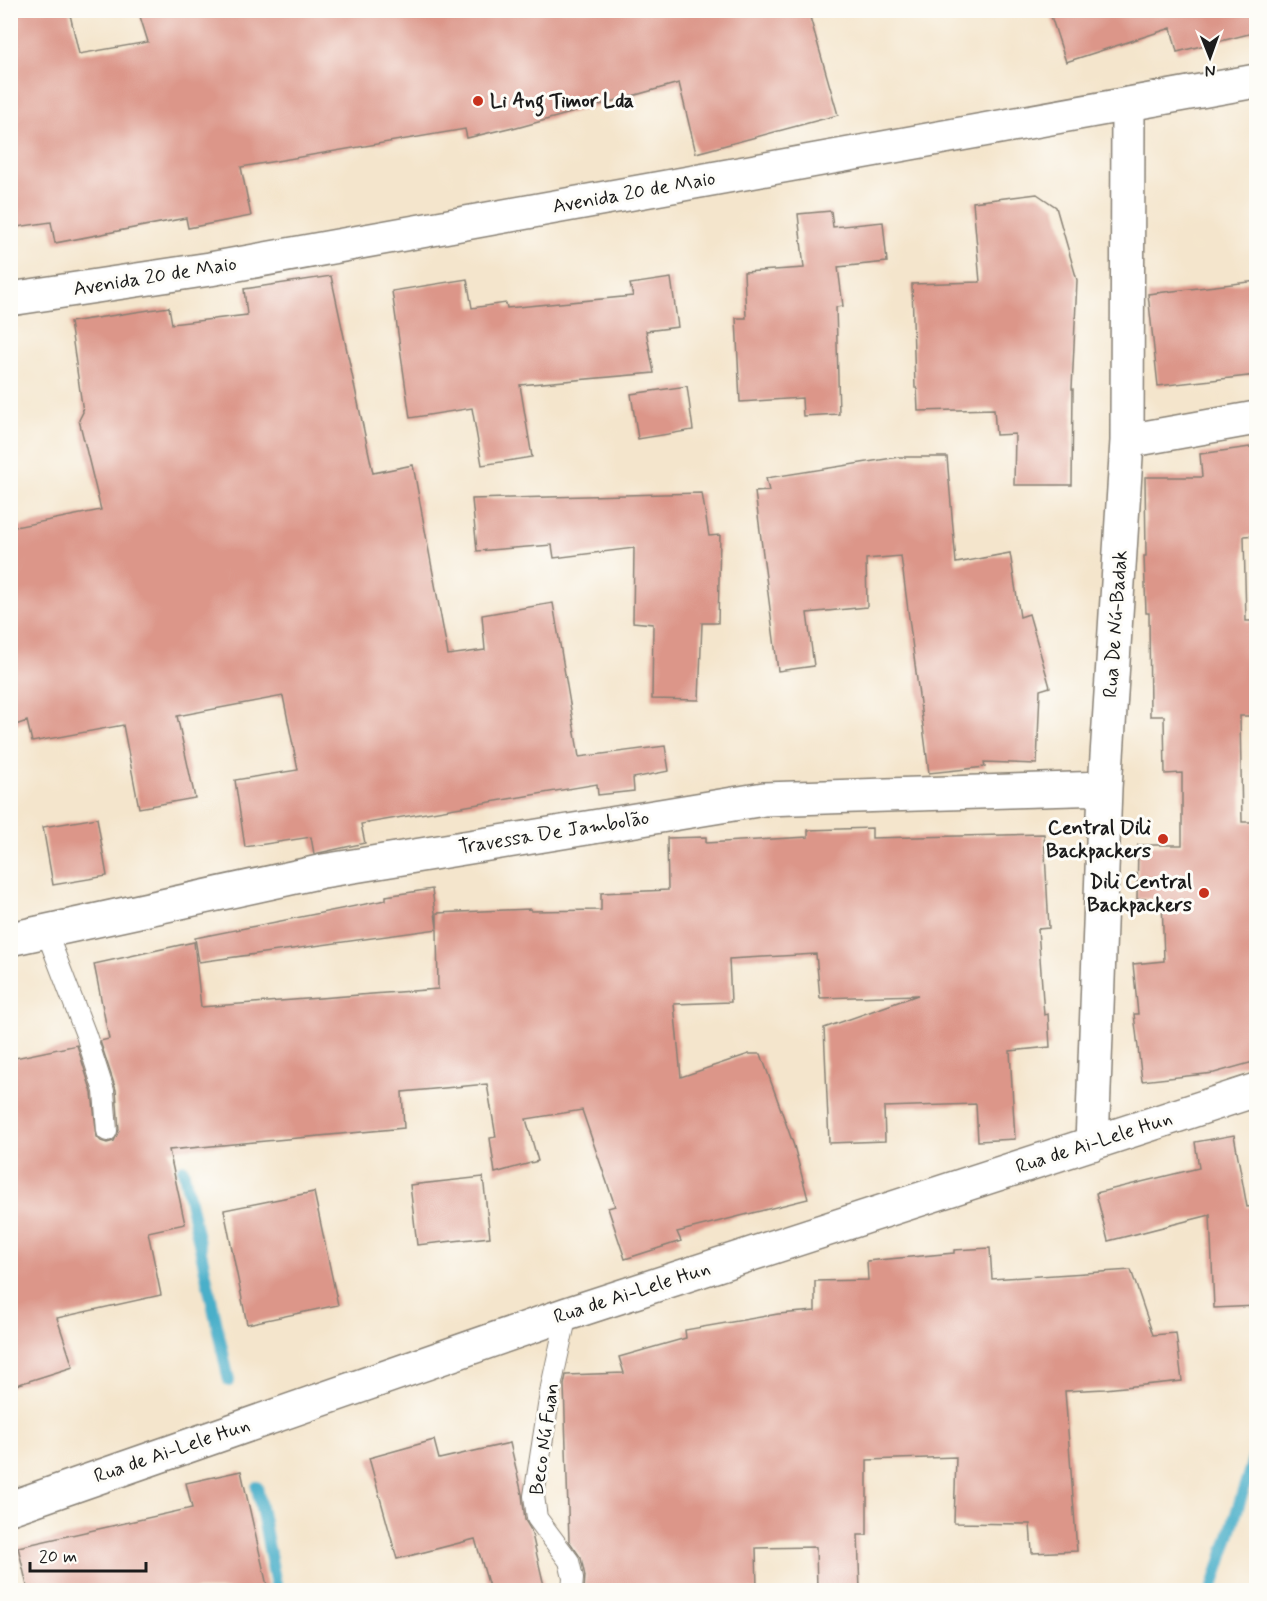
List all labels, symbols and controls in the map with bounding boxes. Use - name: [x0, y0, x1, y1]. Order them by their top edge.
- north arrow: [1180, 27, 1240, 87]
- text: N: [1205, 60, 1216, 81]
- place label: Li Ang Timor Lda: [490, 88, 634, 117]
- marker: Li Ang Timor Lda: [471, 94, 485, 108]
- street label: Avenida 20 de Maio: [550, 165, 718, 221]
- street label: Avenida 20 de Maio: [71, 251, 239, 303]
- street label: Rua De Nú-Badak: [1097, 549, 1135, 699]
- street label: Travessa De Jambolão: [457, 805, 651, 861]
- place label: Central Dili Backpackers: [1046, 815, 1151, 865]
- marker: Central Dili Backpackers: [1156, 832, 1170, 846]
- place label: Dili Central Backpackers: [1087, 869, 1192, 919]
- marker: Dili Central Backpackers: [1197, 886, 1211, 900]
- street label: Rua de Ai-Lele Hun: [1012, 1105, 1176, 1181]
- street label: Rua de Ai-Lele Hun: [550, 1255, 714, 1331]
- street label: Beco Nú Fuan: [524, 1381, 566, 1497]
- street label: Rua de Ai-Lele Hun: [90, 1412, 254, 1490]
- scale bar: [30, 1535, 146, 1573]
- text: 20 m: [39, 1545, 77, 1569]

